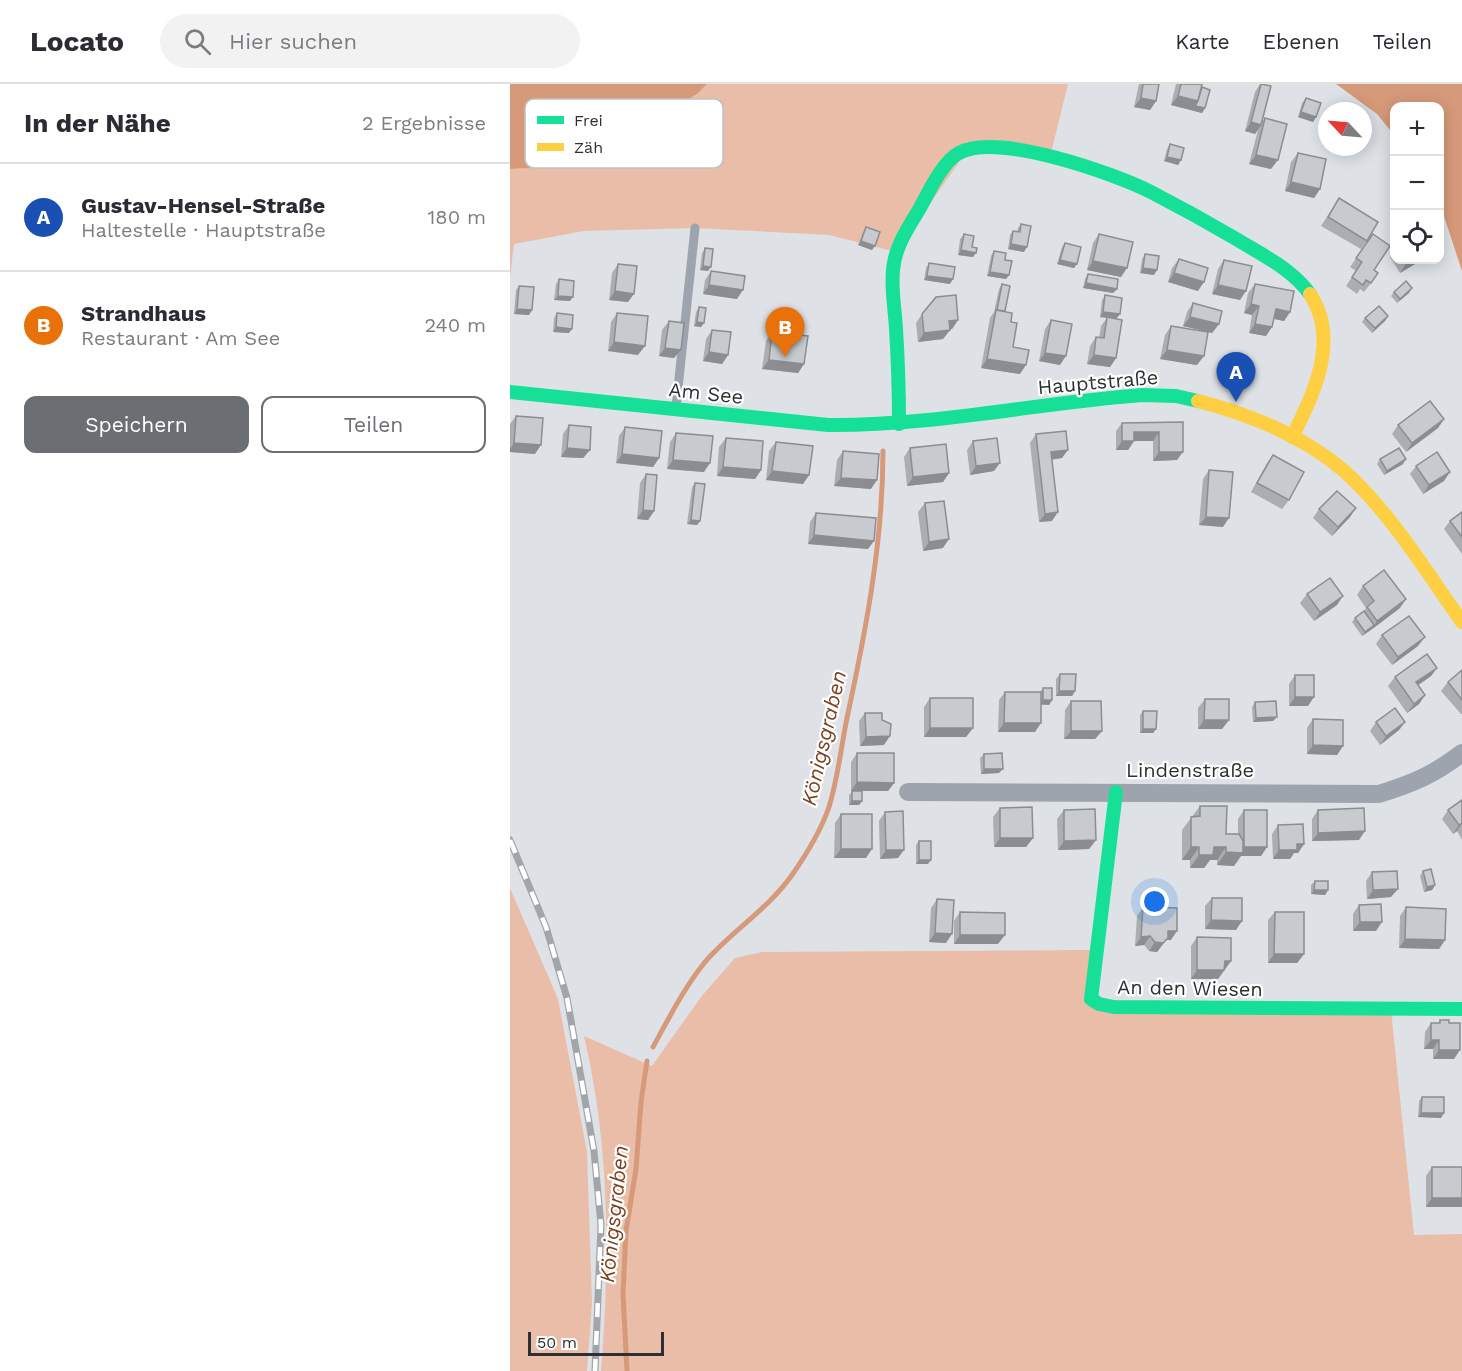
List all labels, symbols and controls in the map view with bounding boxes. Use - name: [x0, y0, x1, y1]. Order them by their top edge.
- search box: [160, 14, 580, 68]
- text: Locato: [30, 25, 124, 58]
- icon: search: [181, 25, 214, 58]
- text: Hier suchen: [229, 29, 357, 54]
- text: Karte: [1175, 29, 1230, 54]
- text: Ebenen: [1263, 29, 1339, 54]
- text: Teilen: [1372, 29, 1432, 54]
- legend: [525, 99, 723, 168]
- north arrow: [1318, 102, 1372, 156]
- map controls: [1390, 102, 1444, 264]
- button: +: [1390, 102, 1444, 156]
- text: In der Nähe: [24, 108, 171, 138]
- text: 2 Ergebnisse: [362, 111, 486, 135]
- text: Frei: [574, 111, 603, 130]
- text: Zäh: [574, 138, 603, 157]
- button: −: [1390, 156, 1444, 210]
- text: Gustav-Hensel-Straße: [81, 193, 325, 218]
- text: A: [37, 205, 50, 229]
- text: 180 m: [428, 205, 486, 229]
- button: locate: [1390, 210, 1444, 264]
- text: Haltestelle · Hauptstraße: [81, 218, 326, 242]
- text: Strandhaus: [81, 301, 206, 326]
- pin: B: [766, 308, 804, 357]
- text: B: [37, 313, 50, 337]
- text: 240 m: [424, 313, 486, 337]
- text: Restaurant · Am See: [81, 326, 280, 350]
- pin: A: [1216, 352, 1256, 402]
- street label: Hauptstraße: [1037, 365, 1159, 399]
- street label: Am See: [667, 377, 745, 409]
- button: Speichern: [24, 396, 249, 453]
- button: Teilen: [261, 396, 486, 453]
- water label: Königsgraben: [796, 668, 851, 808]
- street label: Lindenstraße: [1126, 758, 1254, 782]
- your location: [1140, 887, 1169, 916]
- street label: An den Wiesen: [1117, 975, 1263, 1001]
- water label: Königsgraben: [594, 1144, 633, 1284]
- scale bar: [528, 1329, 664, 1356]
- text: 50 m: [537, 1333, 577, 1352]

